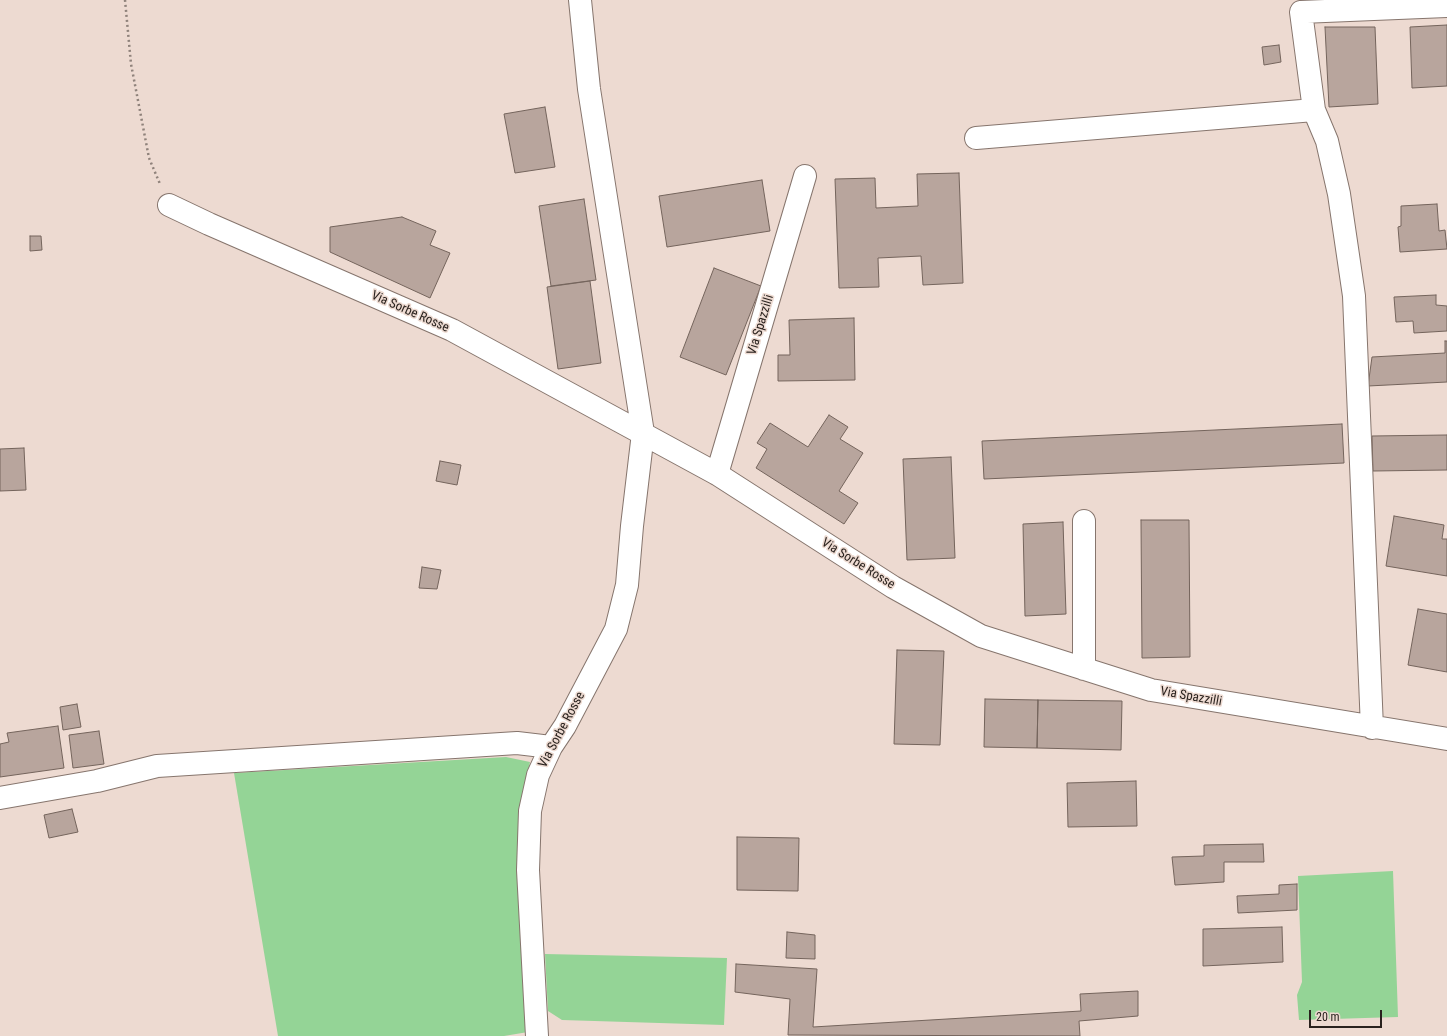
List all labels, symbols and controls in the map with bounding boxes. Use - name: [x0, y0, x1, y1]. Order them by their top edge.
- street label: Via Sorbe Rosse: [369, 288, 451, 336]
- street label: Via Spazzilli: [744, 293, 778, 357]
- street label: Via Sorbe Rosse: [818, 535, 898, 593]
- street label: Via Spazzilli: [1159, 684, 1223, 710]
- street label: Via Sorbe Rosse: [535, 689, 589, 771]
- scale bar: [1311, 1002, 1384, 1028]
- text: 20 m: [1316, 1010, 1340, 1024]

